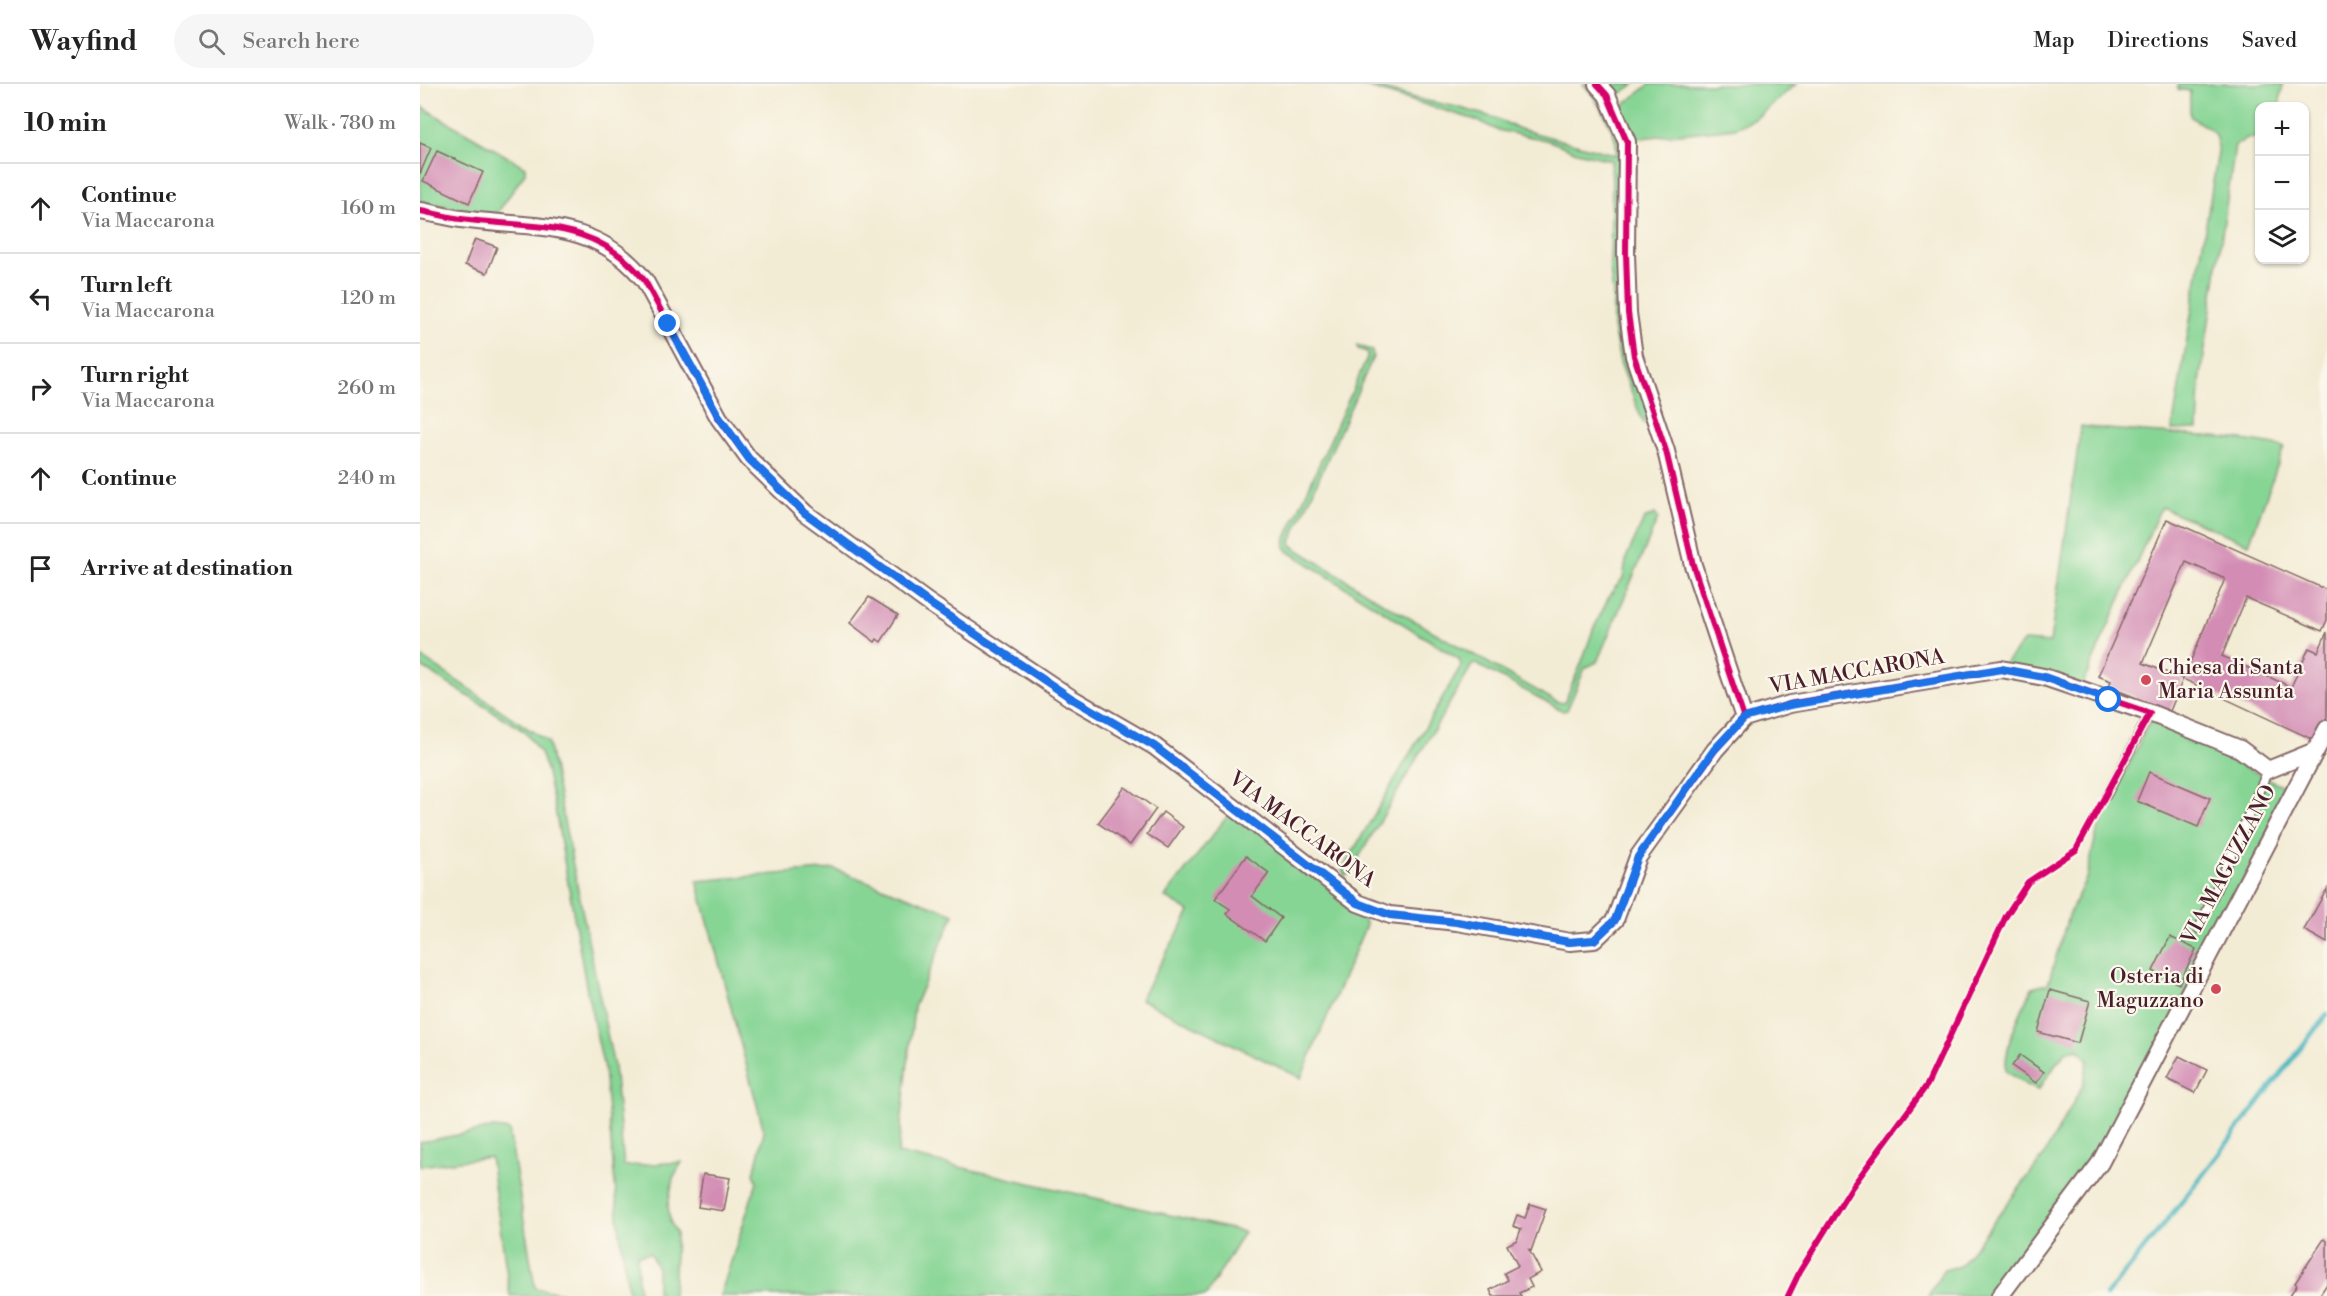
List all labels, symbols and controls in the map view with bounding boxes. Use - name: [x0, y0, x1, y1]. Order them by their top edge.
- search box: [174, 14, 594, 68]
- text: Wayfind: [30, 24, 138, 59]
- icon: search: [195, 25, 228, 58]
- text: Search here: [243, 28, 360, 55]
- text: Map: [2033, 28, 2075, 54]
- text: Directions: [2108, 28, 2209, 54]
- text: Saved: [2242, 28, 2297, 54]
- map controls: [2255, 102, 2309, 264]
- button: +: [2255, 102, 2309, 156]
- text: 10 min: [24, 107, 107, 139]
- text: Walk · 780 m: [284, 111, 396, 136]
- button: −: [2255, 156, 2309, 210]
- text: Continue: [81, 182, 177, 209]
- icon: ahead: [24, 192, 57, 225]
- text: 160 m: [341, 196, 396, 221]
- text: Via Maccarona: [81, 209, 215, 234]
- button: layers: [2255, 210, 2309, 264]
- text: Turn left: [81, 272, 172, 299]
- icon: left: [24, 282, 57, 315]
- text: 120 m: [341, 286, 396, 311]
- text: Via Maccarona: [81, 299, 215, 324]
- route end: [654, 310, 680, 336]
- text: Turn right: [81, 362, 189, 389]
- icon: right: [24, 372, 57, 405]
- text: 260 m: [338, 376, 396, 401]
- text: Via Maccarona: [81, 389, 215, 414]
- icon: ahead: [24, 462, 57, 495]
- text: Continue: [81, 465, 177, 492]
- text: 240 m: [338, 466, 396, 491]
- icon: arrive: [24, 552, 57, 585]
- text: Arrive at destination: [81, 555, 293, 582]
- street label: VIA MACCARONA: [1766, 644, 1947, 700]
- place label: Chiesa di Santa Maria Assunta: [2158, 655, 2304, 705]
- marker: Chiesa di Santa Maria Assunta: [2139, 673, 2153, 687]
- route start: [2095, 686, 2121, 712]
- street label: VIA MACCARONA: [1222, 766, 1381, 894]
- street label: VIA MAGUZZANO: [2175, 781, 2282, 950]
- place label: Osteria di Maguzzano: [2097, 964, 2204, 1014]
- marker: Osteria di Maguzzano: [2209, 982, 2223, 996]

